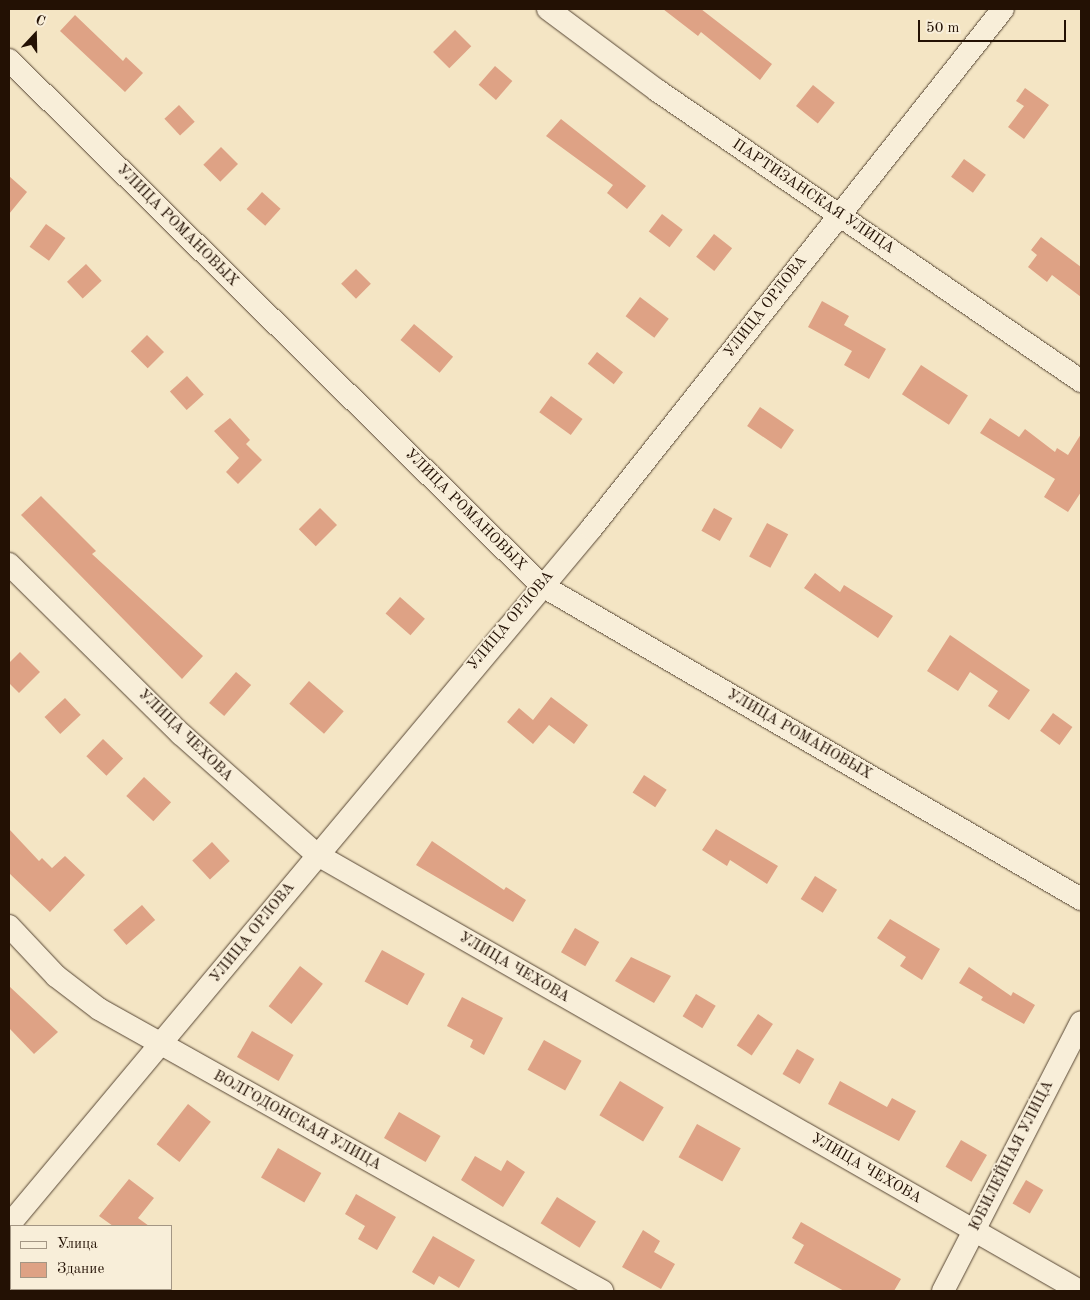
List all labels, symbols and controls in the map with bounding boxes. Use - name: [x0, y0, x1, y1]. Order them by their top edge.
- north arrow: [10, 10, 60, 60]
- scale bar: [920, 10, 1068, 42]
- text: С: [34, 13, 47, 29]
- text: 50 m: [926, 21, 960, 36]
- street label: ПАРТИЗАНСКАЯ УЛИЦА: [728, 136, 898, 258]
- street label: УЛИЦА РОМАНОВЫХ: [112, 161, 242, 291]
- street label: УЛИЦА ОРЛОВА: [721, 252, 811, 362]
- street label: УЛИЦА РОМАНОВЫХ: [400, 445, 530, 575]
- street label: УЛИЦА ОРЛОВА: [464, 568, 558, 674]
- street label: УЛИЦА ЧЕХОВА: [134, 686, 236, 786]
- street label: УЛИЦА РОМАНОВЫХ: [723, 686, 875, 784]
- street label: УЛИЦА ОРЛОВА: [207, 879, 299, 987]
- street label: УЛИЦА ЧЕХОВА: [455, 929, 573, 1007]
- street label: ВОЛГОДОНСКАЯ УЛИЦА: [210, 1067, 384, 1175]
- street label: ЮБИЛЕЙНАЯ УЛИЦА: [966, 1078, 1058, 1234]
- street label: УЛИЦА ЧЕХОВА: [807, 1130, 925, 1208]
- legend: [10, 1225, 172, 1290]
- text: Улица: [57, 1237, 98, 1252]
- text: Здание: [57, 1262, 104, 1277]

